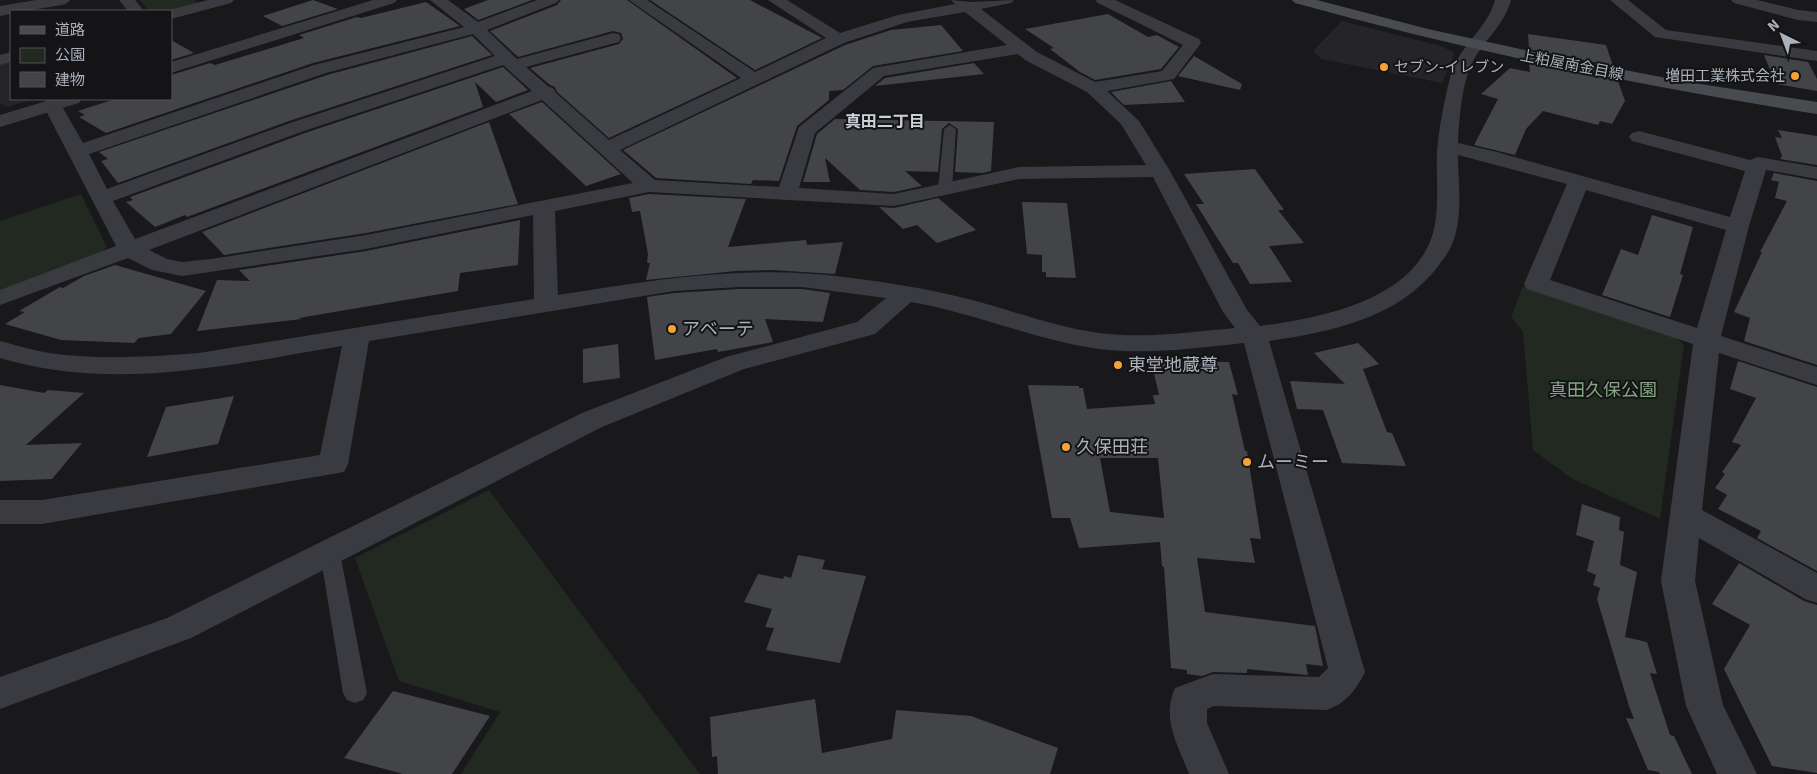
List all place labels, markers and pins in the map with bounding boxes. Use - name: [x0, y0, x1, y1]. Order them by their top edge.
- place label: セブン-イレブン: [1394, 58, 1504, 76]
- marker: セブン-イレブン: [1378, 61, 1390, 73]
- place label: 増田工業株式会社: [1665, 67, 1785, 85]
- marker: 増田工業株式会社: [1789, 70, 1801, 82]
- place label: アベーテ: [682, 318, 754, 340]
- marker: アベーテ: [666, 323, 678, 335]
- place label: 東堂地蔵尊: [1128, 354, 1218, 376]
- marker: 東堂地蔵尊: [1112, 359, 1124, 371]
- place label: 久保田荘: [1076, 436, 1148, 458]
- marker: 久保田荘: [1060, 441, 1072, 453]
- place label: ムーミー: [1257, 451, 1329, 473]
- marker: ムーミー: [1241, 456, 1253, 468]

